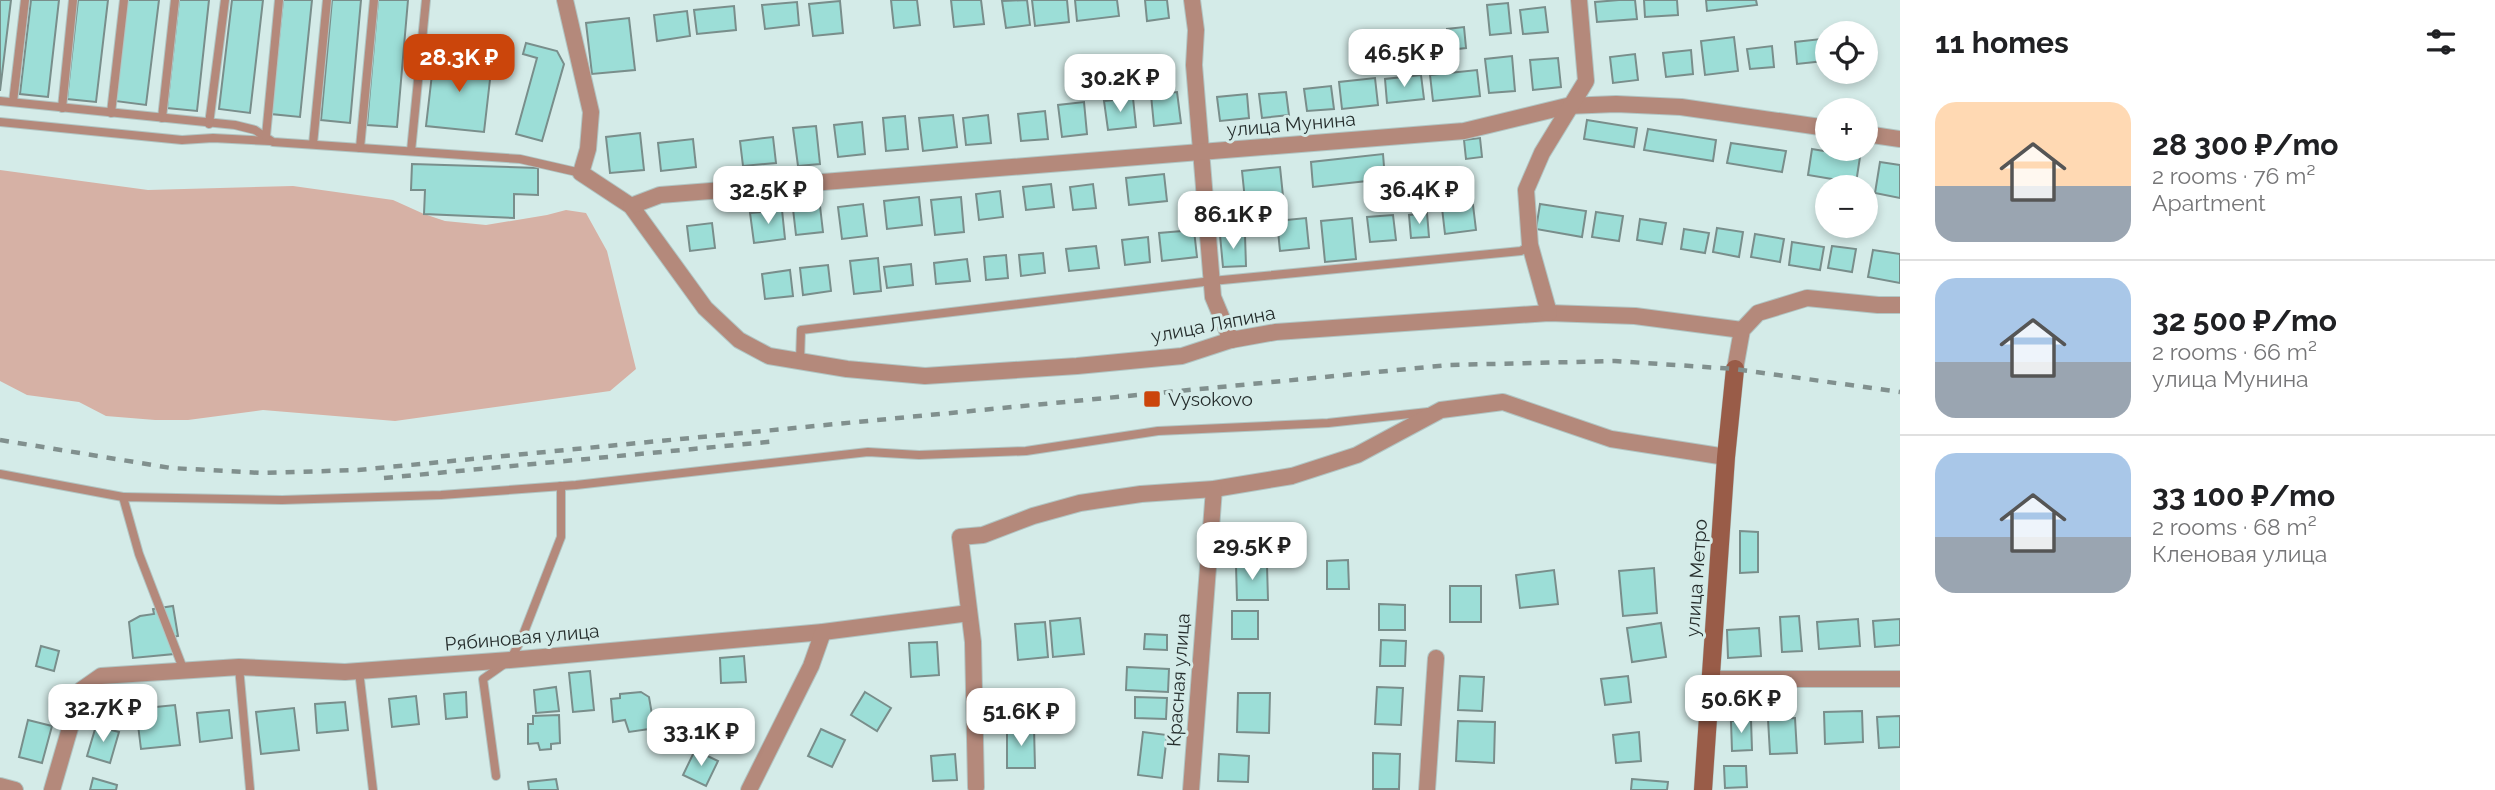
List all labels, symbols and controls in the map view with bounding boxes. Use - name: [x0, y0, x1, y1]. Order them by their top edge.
- map controls: [1815, 21, 1878, 238]
- button: locate: [1815, 21, 1878, 84]
- icon: filters: [2422, 23, 2460, 61]
- text: 11 homes: [1935, 25, 2069, 60]
- pin: 46.5K ₽: [1339, 29, 1469, 89]
- pin: 28.3K ₽: [394, 34, 524, 94]
- text: 46.5K ₽: [1364, 38, 1444, 65]
- text: 28.3K ₽: [420, 43, 498, 70]
- pin: 30.2K ₽: [1055, 54, 1185, 114]
- text: 30.2K ₽: [1080, 63, 1160, 90]
- button: +: [1815, 98, 1878, 161]
- street label: улица Мунина: [1226, 107, 1356, 141]
- text: 28 300 ₽/mo: [2152, 127, 2339, 162]
- icon: home: [1991, 130, 2075, 214]
- text: 2 rooms · 76 m²: [2152, 162, 2315, 189]
- pin: 32.5K ₽: [703, 166, 833, 226]
- pin: 36.4K ₽: [1354, 166, 1484, 226]
- text: 32.5K ₽: [729, 175, 807, 202]
- text: 36.4K ₽: [1379, 175, 1459, 202]
- button: −: [1815, 175, 1878, 238]
- text: Apartment: [2152, 189, 2266, 216]
- pin: 86.1K ₽: [1168, 191, 1298, 251]
- text: 86.1K ₽: [1194, 200, 1272, 227]
- street label: улица Ляпина: [1149, 301, 1277, 347]
- text: 32 500 ₽/mo: [2152, 303, 2337, 338]
- icon: home: [1991, 306, 2075, 390]
- text: 2 rooms · 66 m²: [2152, 338, 2317, 365]
- text: улица Мунина: [2152, 365, 2309, 392]
- place label: Vysokovo: [1168, 388, 1253, 410]
- marker: Vysokovo: [1142, 389, 1162, 409]
- text: 33 100 ₽/mo: [2152, 478, 2335, 513]
- icon: home: [1991, 481, 2075, 565]
- text: 2 rooms · 68 m²: [2152, 513, 2317, 540]
- street label: улица Метро: [1681, 518, 1711, 638]
- pin: 29.5K ₽: [1187, 522, 1317, 582]
- text: 29.5K ₽: [1213, 531, 1291, 558]
- text: Кленовая улица: [2152, 540, 2327, 567]
- street label: Красная улица: [1162, 612, 1194, 748]
- street label: Рябиновая улица: [444, 619, 600, 655]
- pin: 50.6K ₽: [1676, 676, 1806, 735]
- pin: 32.7K ₽: [38, 684, 168, 744]
- text: 50.6K ₽: [1701, 684, 1781, 711]
- pin: 51.6K ₽: [956, 688, 1086, 748]
- text: 32.7K ₽: [64, 693, 142, 720]
- text: 51.6K ₽: [982, 697, 1060, 724]
- pin: 33.1K ₽: [636, 708, 766, 768]
- text: 33.1K ₽: [663, 717, 739, 744]

